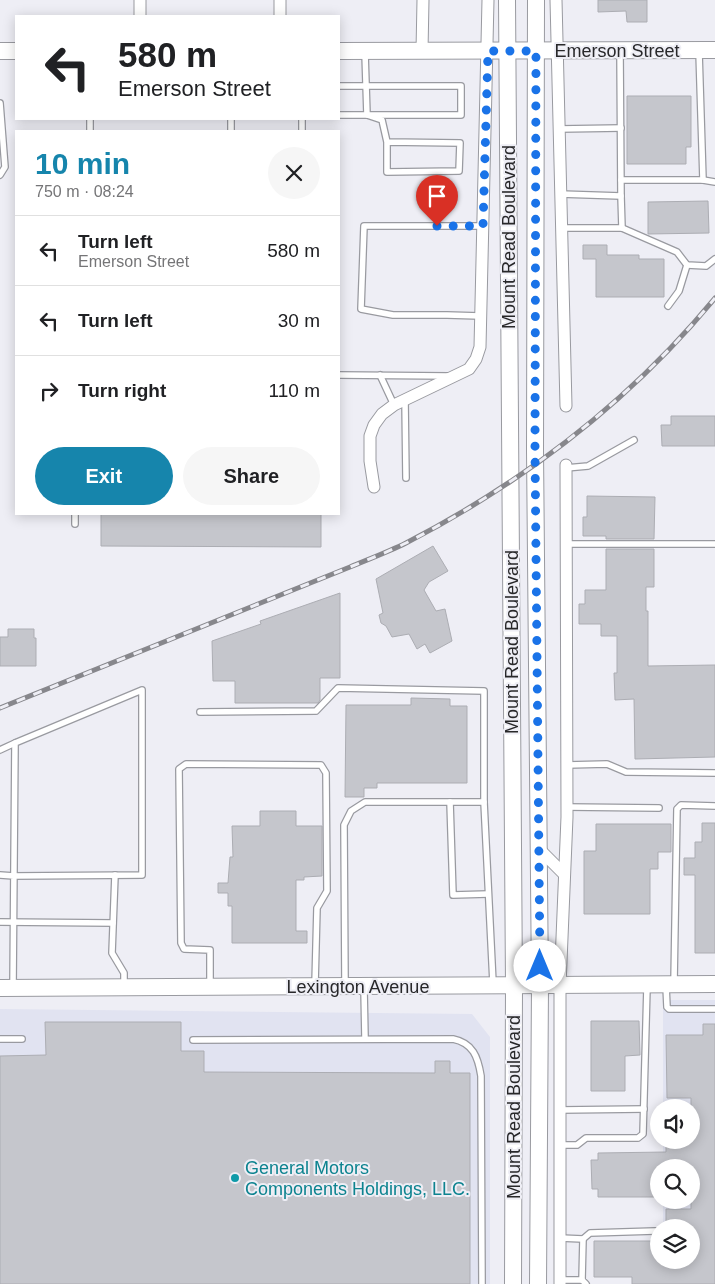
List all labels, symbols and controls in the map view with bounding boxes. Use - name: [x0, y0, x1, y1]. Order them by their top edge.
- icon: left: [35, 35, 100, 100]
- text: 580 m: [118, 35, 217, 74]
- street label: Emerson Street: [554, 41, 680, 61]
- text: Emerson Street: [118, 76, 271, 101]
- street label: Mount Read Boulevard: [499, 145, 519, 329]
- text: 10 min: [35, 147, 130, 180]
- button: close: [268, 147, 320, 199]
- pin: [416, 175, 458, 226]
- icon: arrive: [423, 182, 451, 210]
- text: 750 m · 08:24: [35, 183, 134, 200]
- text: Turn left: [78, 231, 153, 252]
- icon: left: [35, 237, 63, 265]
- text: 580 m: [267, 240, 320, 261]
- text: Emerson Street: [78, 253, 189, 270]
- icon: left: [35, 307, 63, 335]
- text: Turn left: [78, 310, 153, 331]
- text: 30 m: [278, 310, 320, 331]
- icon: right: [35, 377, 63, 405]
- text: Turn right: [78, 380, 166, 401]
- text: 110 m: [269, 380, 320, 401]
- button: Exit: [35, 447, 173, 505]
- button: Share: [183, 447, 320, 505]
- street label: Mount Read Boulevard: [502, 550, 522, 734]
- position arrow: [513, 939, 565, 991]
- street label: Lexington Avenue: [287, 977, 429, 997]
- street label: Mount Read Boulevard: [504, 1015, 524, 1199]
- map controls: [650, 1099, 700, 1269]
- button: sound: [650, 1099, 700, 1149]
- place label: General Motors Components Holdings, LLC.: [245, 1158, 470, 1199]
- button: search: [650, 1159, 700, 1209]
- marker: General Motors Components Holdings, LLC.: [229, 1172, 241, 1184]
- button: layers: [650, 1219, 700, 1269]

